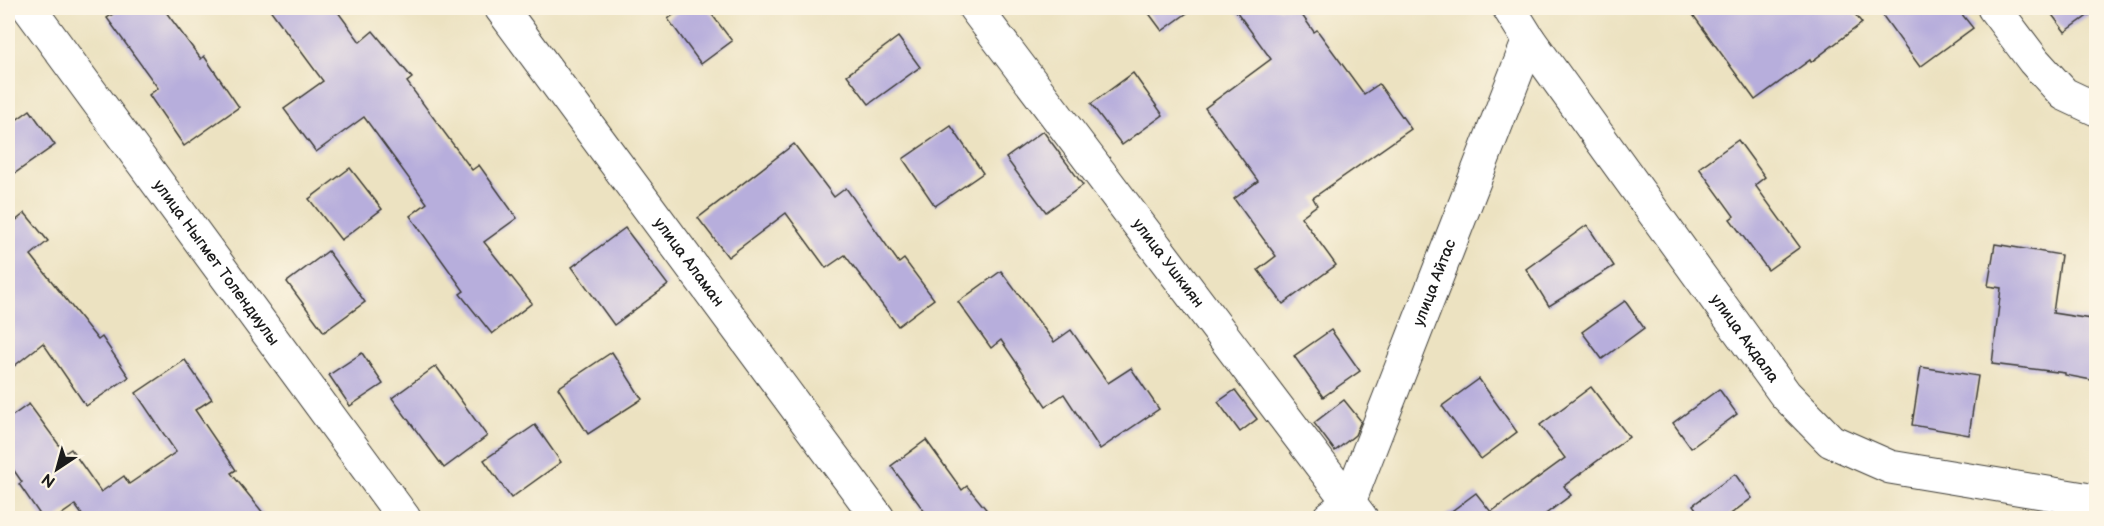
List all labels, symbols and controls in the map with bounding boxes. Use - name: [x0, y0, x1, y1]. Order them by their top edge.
- street label: улица Ныгмет Толендиулы: [149, 176, 283, 349]
- street label: улица Аламан: [650, 214, 728, 310]
- street label: улица Ушкиян: [1128, 215, 1208, 311]
- street label: улица Айтас: [1409, 236, 1460, 329]
- street label: улица Акдала: [1706, 290, 1783, 387]
- north arrow: [27, 439, 87, 499]
- text: N: [39, 469, 60, 491]

